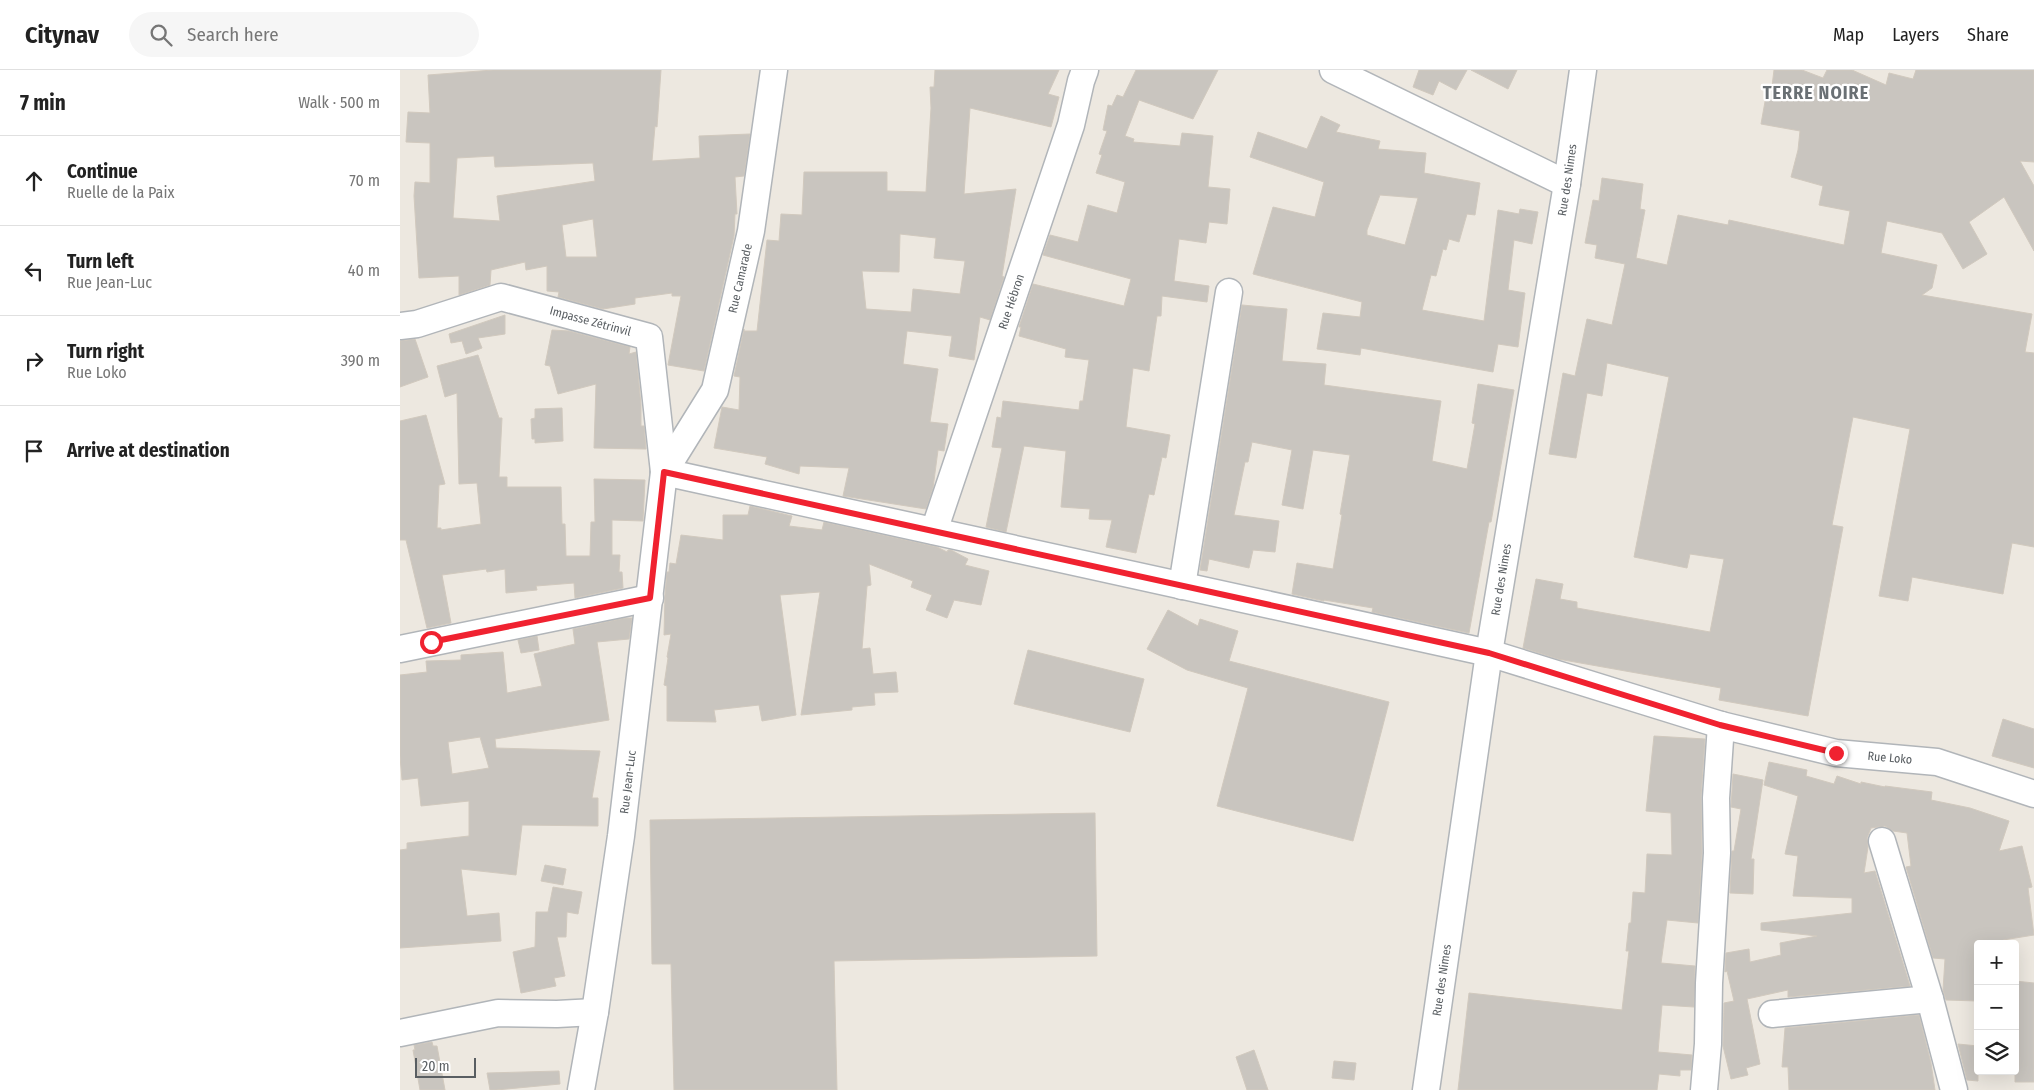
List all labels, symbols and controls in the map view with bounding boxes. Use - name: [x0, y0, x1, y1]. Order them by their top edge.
- search box: [129, 12, 479, 57]
- text: Citynav: [25, 21, 99, 49]
- icon: search: [147, 21, 175, 49]
- text: Search here: [187, 23, 279, 46]
- text: Map: [1833, 24, 1864, 46]
- text: Layers: [1892, 24, 1939, 46]
- text: Share: [1967, 24, 2009, 46]
- district label: TERRE NOIRE: [1763, 82, 1869, 104]
- text: 7 min: [20, 90, 66, 116]
- text: Walk · 500 m: [298, 93, 380, 112]
- street label: Rue des Nimes: [1555, 143, 1580, 217]
- text: Continue: [67, 160, 138, 183]
- icon: ahead: [20, 167, 48, 195]
- text: 70 m: [349, 171, 380, 190]
- text: Ruelle de la Paix: [67, 183, 174, 202]
- street label: Rue Camarade: [726, 242, 755, 314]
- text: Turn left: [67, 250, 134, 273]
- icon: left: [20, 257, 48, 285]
- text: 40 m: [348, 261, 380, 280]
- street label: Rue Hébron: [996, 272, 1027, 331]
- text: Rue Jean-Luc: [67, 273, 152, 292]
- street label: Impasse Zétrinvil: [548, 303, 633, 339]
- text: Turn right: [67, 340, 144, 363]
- icon: right: [20, 347, 48, 375]
- text: 390 m: [341, 351, 380, 370]
- text: Rue Loko: [67, 363, 127, 382]
- icon: arrive: [20, 437, 48, 465]
- text: Arrive at destination: [67, 439, 230, 462]
- street label: Rue des Nimes: [1488, 543, 1514, 616]
- route start: [420, 631, 443, 654]
- route end: [1825, 742, 1848, 765]
- street label: Rue Jean-Luc: [617, 749, 639, 815]
- street label: Rue Loko: [1867, 749, 1913, 767]
- map controls: [1974, 940, 2019, 1075]
- button: +: [1974, 940, 2019, 985]
- street label: Rue des Nimes: [1430, 943, 1454, 1017]
- button: −: [1974, 985, 2019, 1030]
- button: layers: [1974, 1030, 2019, 1075]
- scale bar: [415, 1055, 476, 1078]
- text: 20 m: [422, 1058, 450, 1075]

